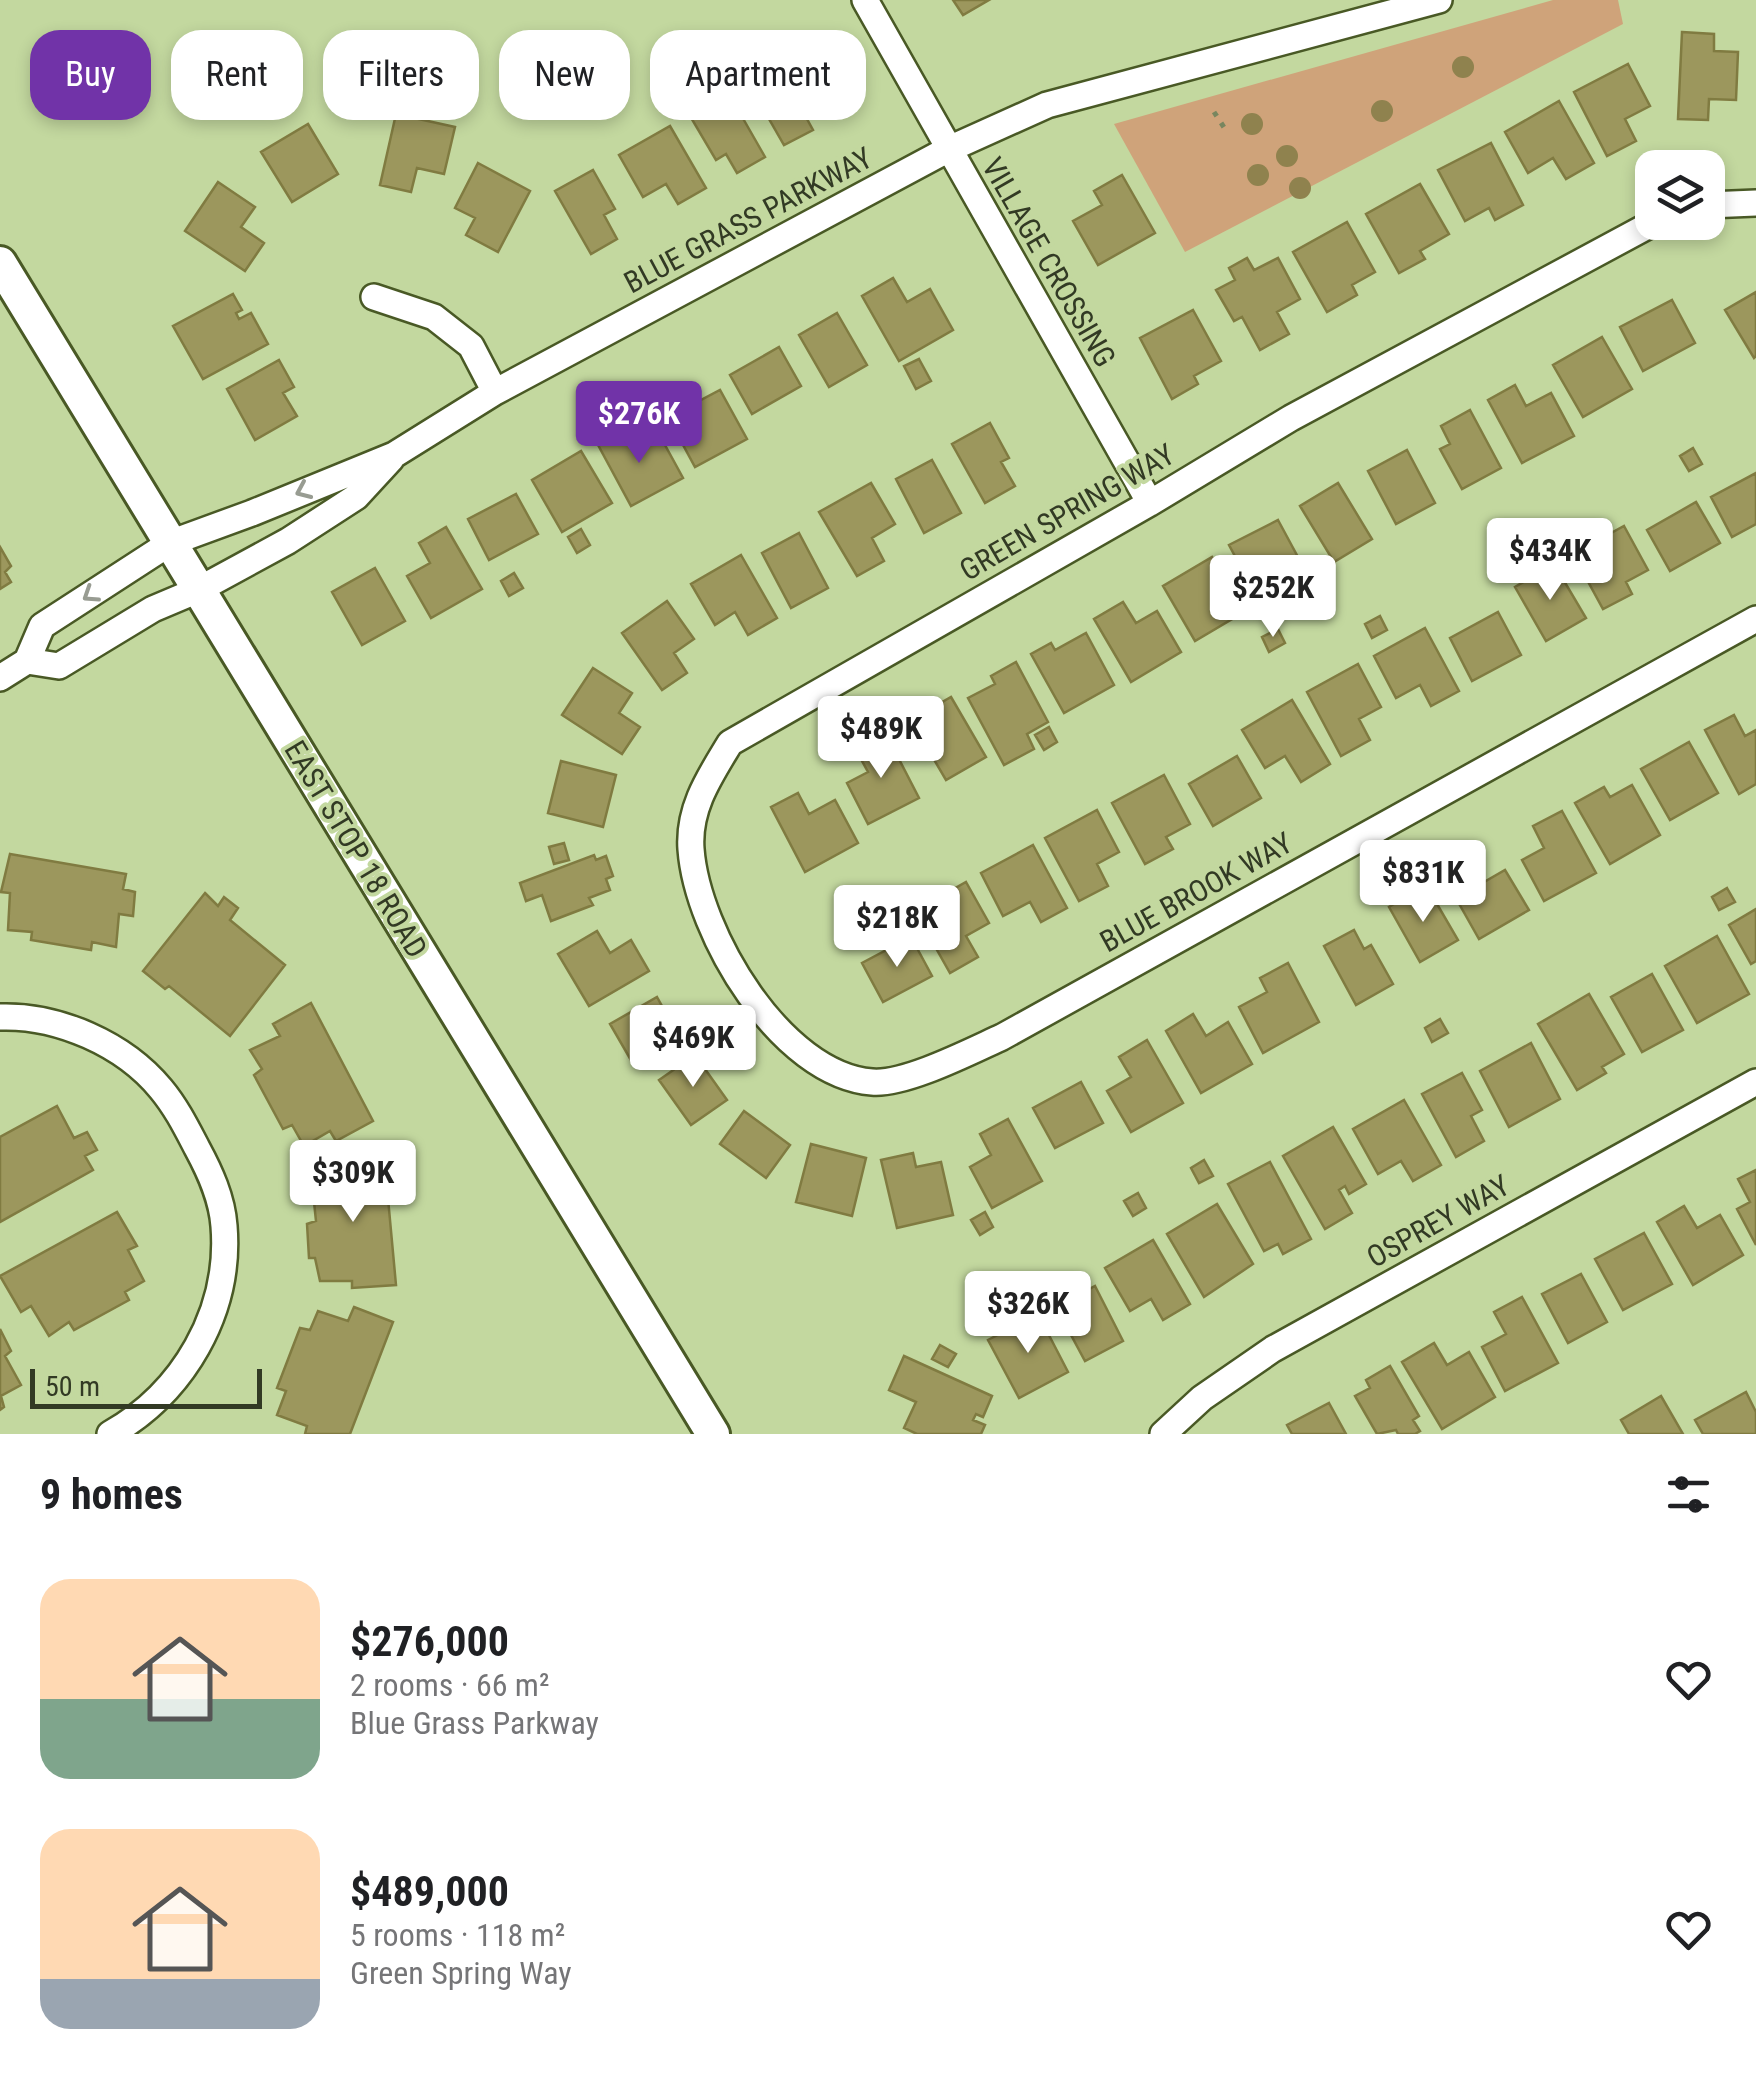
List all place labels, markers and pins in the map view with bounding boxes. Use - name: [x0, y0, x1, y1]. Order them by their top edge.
- pin: $276K: [569, 381, 709, 466]
- pin: $434K: [1480, 518, 1620, 603]
- pin: $252K: [1203, 555, 1343, 640]
- pin: $489K: [811, 696, 951, 781]
- pin: $831K: [1353, 840, 1493, 925]
- pin: $218K: [827, 885, 967, 970]
- pin: $469K: [623, 1005, 763, 1090]
- pin: $309K: [283, 1140, 423, 1225]
- pin: $326K: [958, 1271, 1098, 1356]

